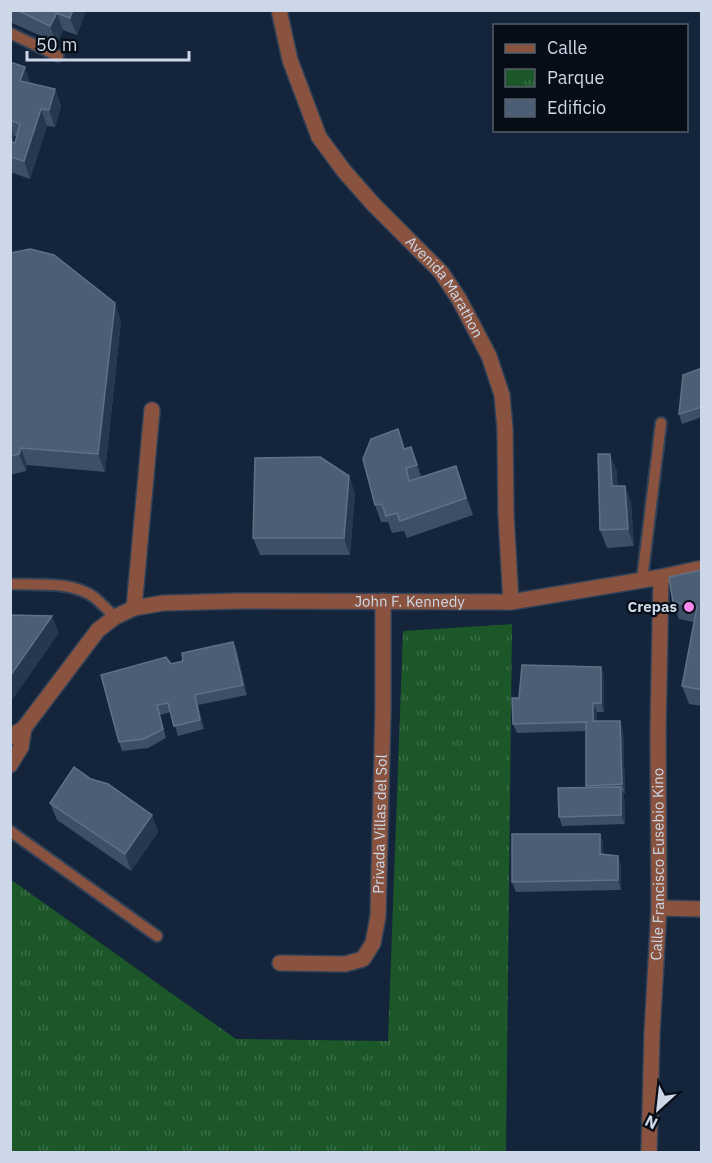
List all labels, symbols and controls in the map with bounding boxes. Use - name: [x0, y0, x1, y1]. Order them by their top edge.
- scale bar: [27, 24, 189, 62]
- legend: [493, 24, 688, 132]
- text: 50 m: [36, 33, 78, 56]
- text: Calle: [547, 36, 587, 59]
- text: Parque: [547, 66, 605, 89]
- text: Edificio: [547, 96, 606, 119]
- street label: Avenida Marathon: [402, 232, 488, 341]
- street label: John F. Kennedy: [354, 591, 465, 611]
- place label: Crepas: [628, 597, 677, 616]
- marker: Crepas: [682, 600, 696, 614]
- street label: Privada Villas del Sol: [369, 754, 391, 894]
- street label: Calle Francisco Eusebio Kino: [646, 768, 668, 961]
- north arrow: [628, 1079, 688, 1139]
- text: N: [641, 1111, 661, 1134]

